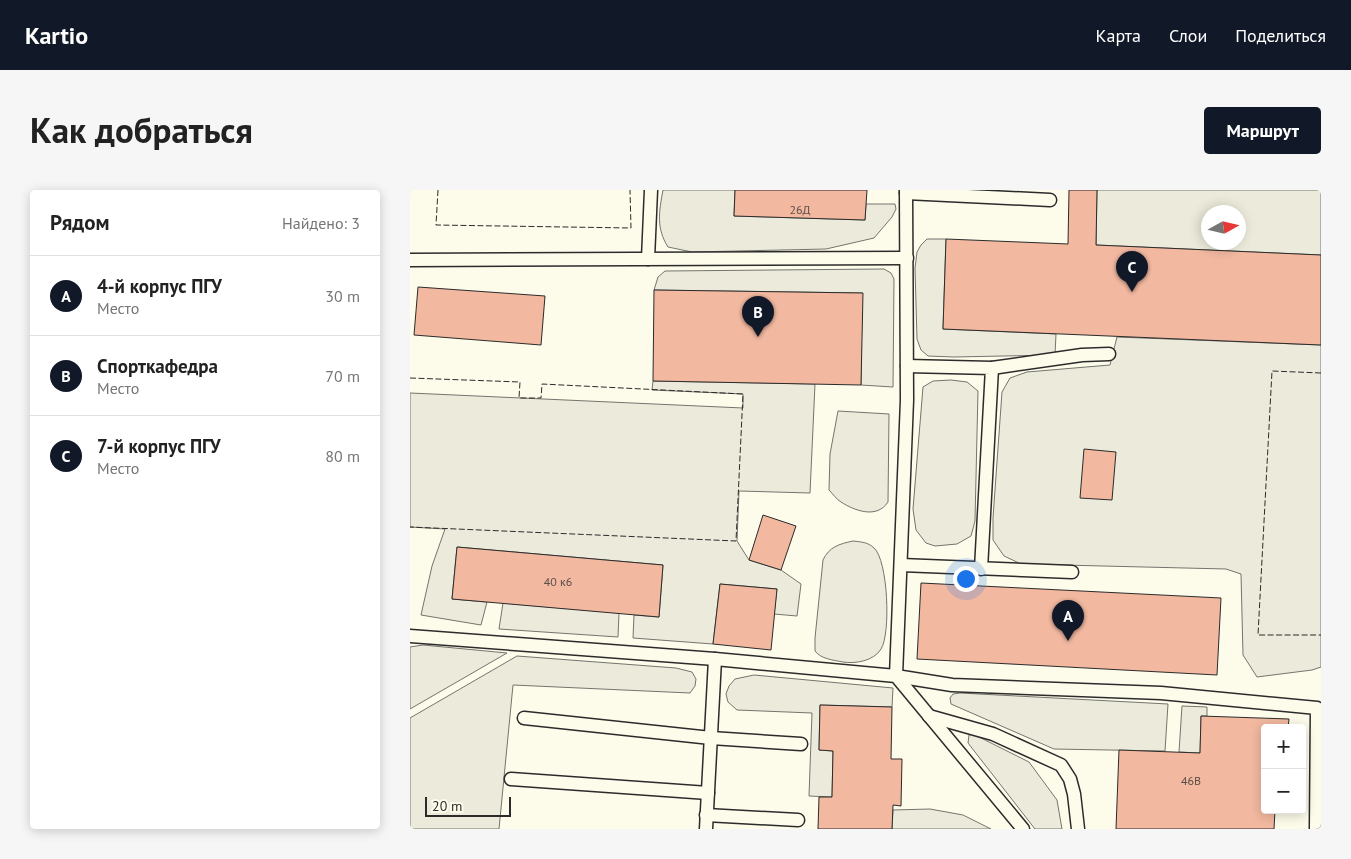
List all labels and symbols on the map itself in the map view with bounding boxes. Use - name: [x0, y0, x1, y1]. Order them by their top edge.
- house number: 26Д: [789, 202, 811, 217]
- north arrow: [1201, 205, 1246, 250]
- pin: C: [1116, 251, 1148, 292]
- pin: B: [742, 296, 774, 337]
- your location: [953, 566, 979, 592]
- house number: 40 к6: [544, 574, 572, 589]
- pin: A: [1052, 600, 1084, 641]
- house number: 46В: [1181, 773, 1201, 788]
- scale bar: [425, 794, 511, 817]

